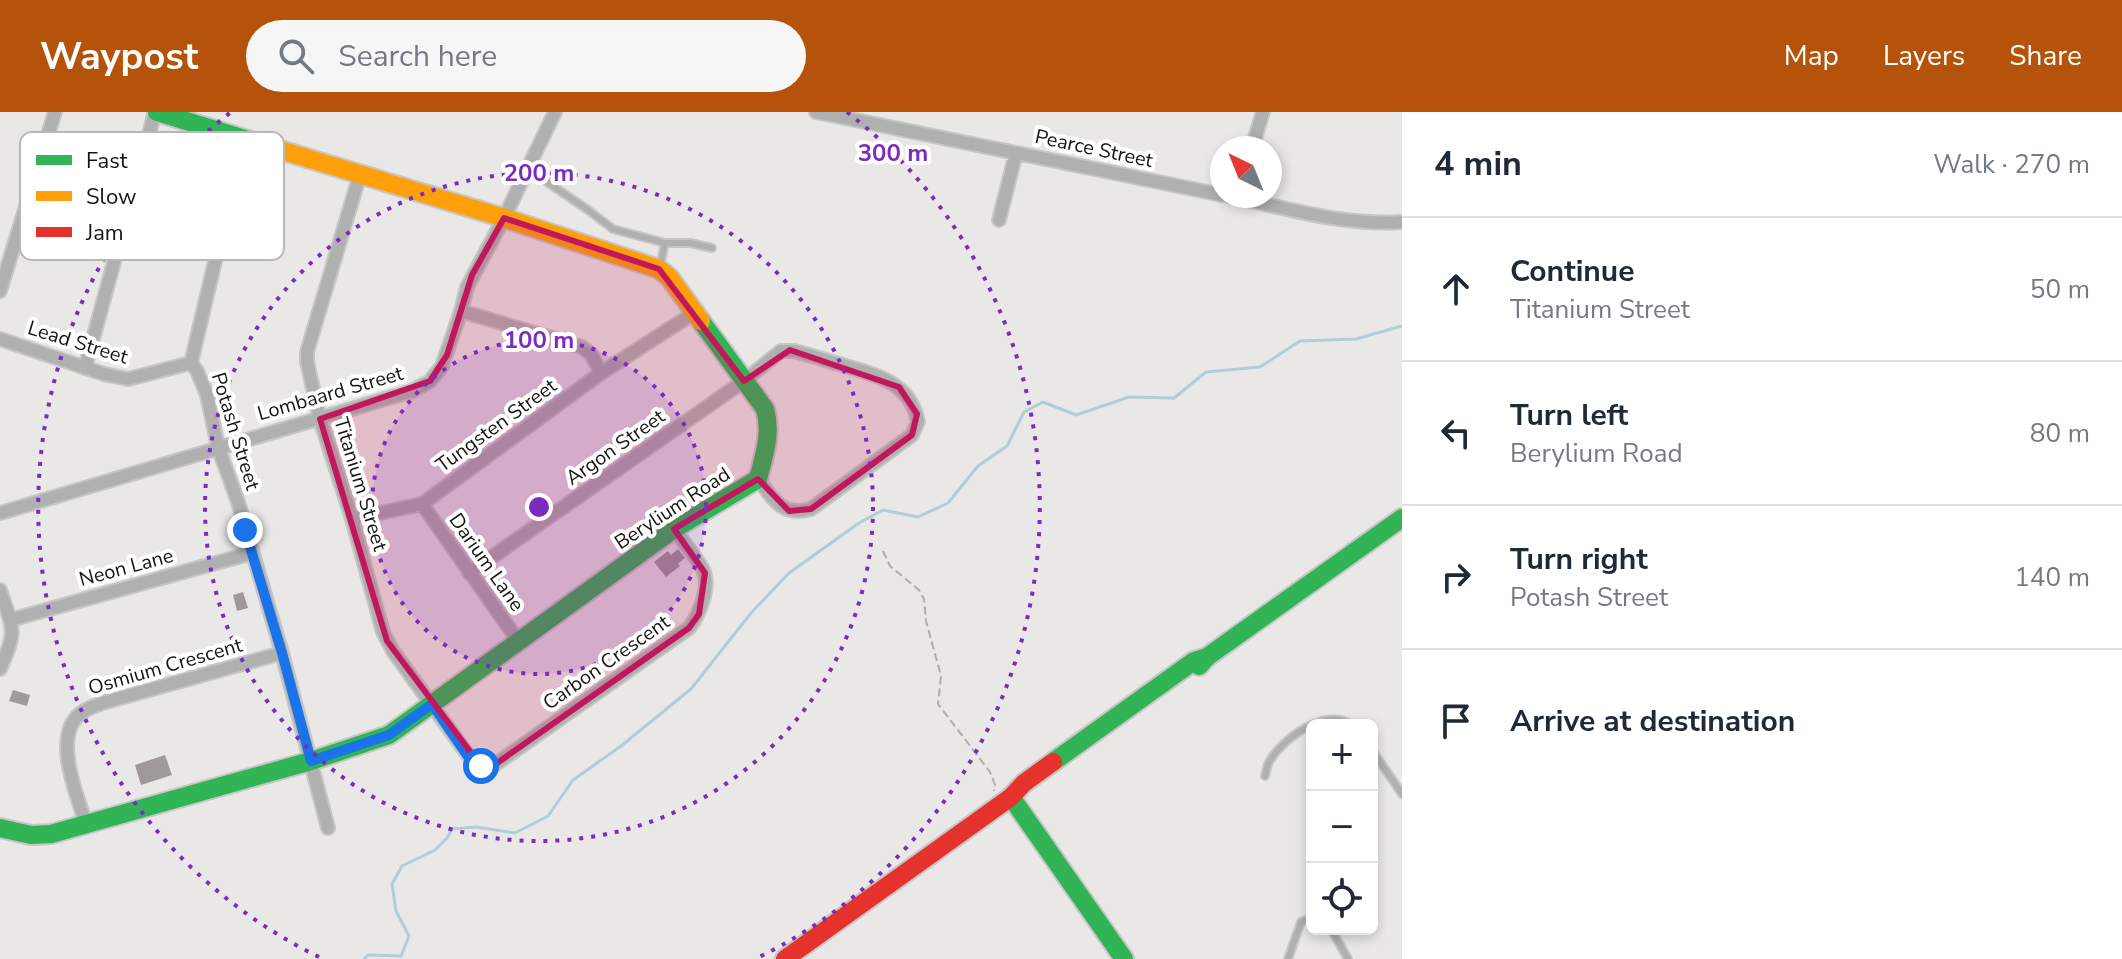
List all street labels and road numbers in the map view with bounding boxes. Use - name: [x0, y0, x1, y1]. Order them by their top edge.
- street label: Pearce Street: [1032, 123, 1156, 174]
- street label: Lead Street: [24, 314, 132, 371]
- street label: Lombaard Street: [254, 360, 407, 427]
- street label: Potash Street: [205, 369, 266, 494]
- street label: Tungsten Street: [431, 372, 563, 478]
- street label: Argon Street: [560, 403, 671, 492]
- street label: Titanium Street: [327, 414, 394, 555]
- street label: Berylium Road: [609, 461, 735, 556]
- street label: Darium Lane: [443, 508, 530, 617]
- street label: Neon Lane: [76, 542, 176, 593]
- street label: Carbon Crescent: [538, 608, 676, 716]
- street label: Osmium Crescent: [85, 631, 246, 701]

